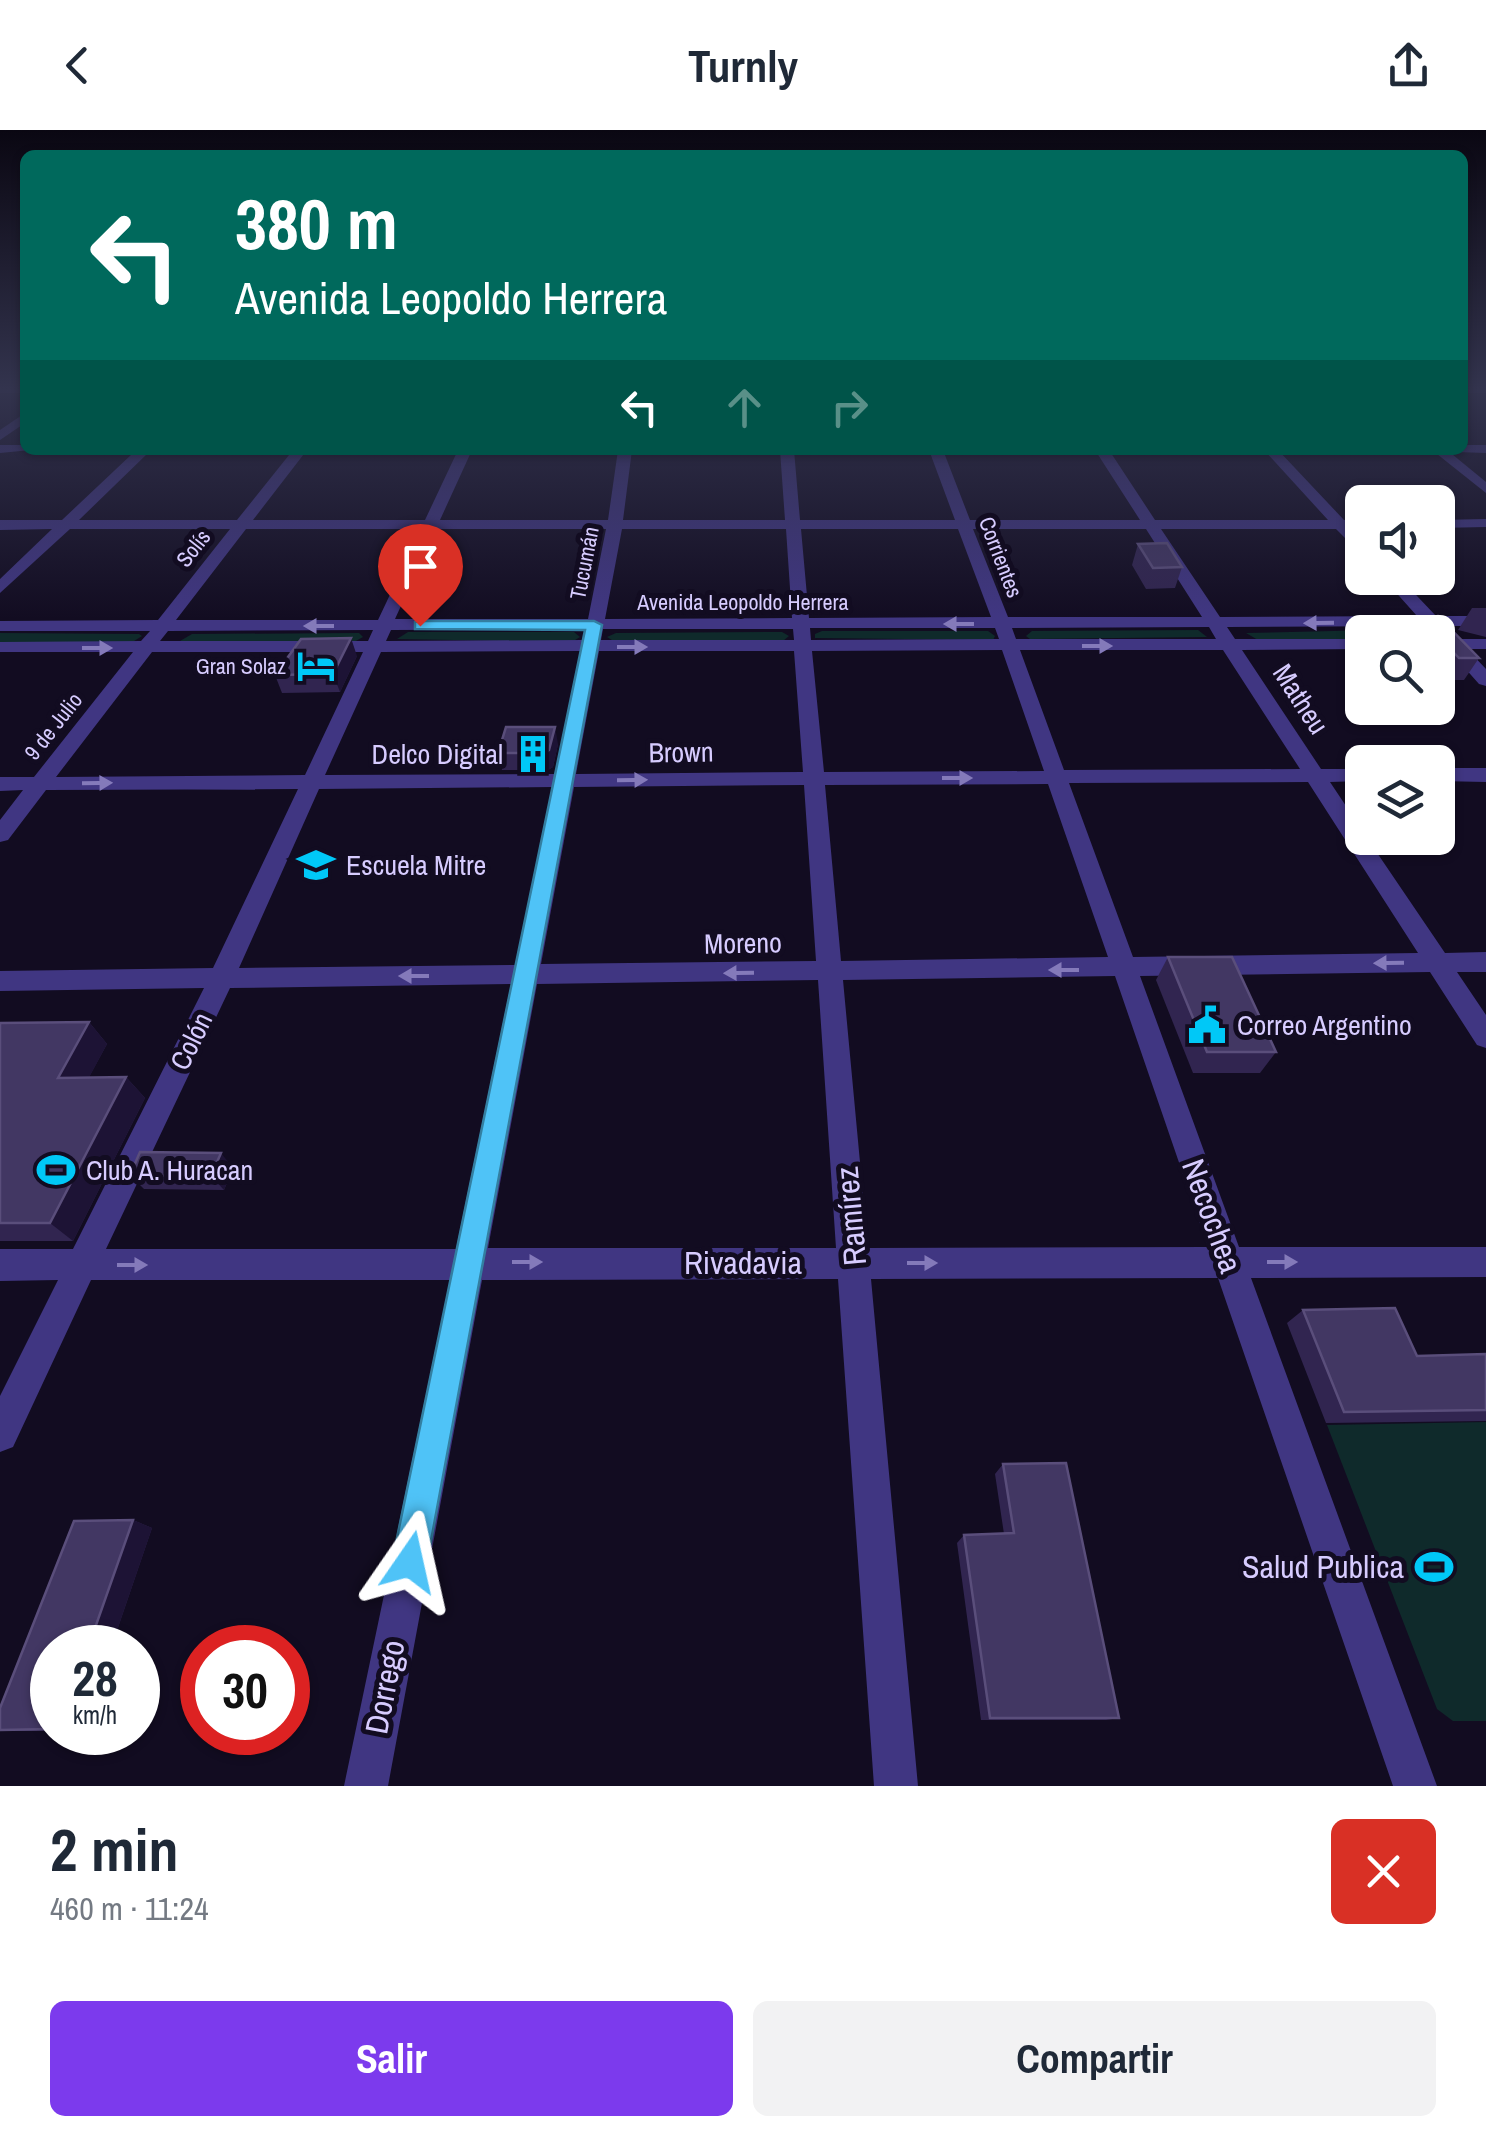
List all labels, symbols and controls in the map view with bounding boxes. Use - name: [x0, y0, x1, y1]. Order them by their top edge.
- text: Turnly: [688, 35, 798, 96]
- icon: back: [50, 38, 105, 93]
- icon: share: [1381, 38, 1436, 93]
- text: 380 m: [235, 177, 398, 271]
- icon: left: [70, 190, 200, 320]
- text: Avenida Leopoldo Herrera: [235, 267, 667, 328]
- icon: left: [612, 380, 667, 435]
- icon: ahead: [717, 380, 772, 435]
- icon: right: [822, 380, 877, 435]
- map controls: [1345, 485, 1455, 855]
- button: sound: [1345, 485, 1455, 595]
- street label: Corrientes: [972, 512, 1030, 602]
- street label: Solís: [169, 523, 217, 573]
- pin: [378, 524, 463, 627]
- street label: Tucumán: [562, 524, 606, 602]
- icon: arrive: [393, 539, 448, 594]
- street label: Avenida Leopoldo Herrera: [636, 587, 849, 617]
- one-way arrow: [1302, 615, 1334, 631]
- button: search: [1345, 615, 1455, 725]
- one-way arrow: [942, 617, 974, 633]
- one-way arrow: [302, 619, 334, 635]
- one-way arrow: [617, 638, 649, 654]
- one-way arrow: [1082, 638, 1114, 654]
- one-way arrow: [82, 640, 114, 656]
- hotel icon: Gran Solaz: [295, 645, 337, 687]
- place label: Gran Solaz: [196, 651, 286, 681]
- street label: Matheu: [1264, 657, 1338, 741]
- street label: 9 de Julio: [17, 686, 89, 766]
- street label: Brown: [648, 732, 714, 772]
- building icon: Delco Digital: [512, 733, 554, 775]
- place label: Delco Digital: [372, 735, 503, 773]
- button: layers: [1345, 745, 1455, 855]
- one-way arrow: [942, 770, 974, 786]
- one-way arrow: [617, 772, 649, 788]
- one-way arrow: [82, 775, 114, 791]
- school or university icon: Escuela Mitre: [295, 844, 337, 886]
- place label: Escuela Mitre: [346, 846, 486, 884]
- street label: Moreno: [704, 923, 782, 963]
- one-way arrow: [1372, 956, 1404, 972]
- one-way arrow: [1047, 962, 1079, 978]
- one-way arrow: [722, 965, 754, 981]
- one-way arrow: [397, 968, 429, 984]
- public building icon: Correo Argentino: [1186, 1004, 1228, 1046]
- street label: Colón: [161, 1006, 221, 1076]
- place label: Correo Argentino: [1237, 1006, 1412, 1044]
- sports icon: Club A. Huracan: [35, 1149, 77, 1191]
- place label: Club A. Huracan: [86, 1151, 253, 1189]
- street label: Necochea: [1172, 1153, 1253, 1279]
- street label: Ramírez: [825, 1165, 876, 1267]
- street label: Rivadavia: [684, 1241, 802, 1284]
- one-way arrow: [512, 1254, 544, 1270]
- one-way arrow: [1267, 1254, 1299, 1270]
- one-way arrow: [907, 1255, 939, 1271]
- one-way arrow: [117, 1257, 149, 1273]
- position arrow: [358, 1510, 462, 1614]
- place label: Salud Publica: [1242, 1545, 1404, 1588]
- sports icon: Salud Publica: [1413, 1546, 1455, 1588]
- speed limit sign: 30: [180, 1625, 310, 1755]
- street label: Dorrego: [354, 1636, 415, 1738]
- text: 28: [72, 1644, 118, 1712]
- text: km/h: [73, 1698, 117, 1732]
- text: 2 min: [50, 1809, 179, 1890]
- button: close: [1331, 1819, 1436, 1924]
- text: 460 m · 11:24: [50, 1887, 209, 1930]
- button: Salir: [50, 2001, 733, 2116]
- button: Compartir: [753, 2001, 1436, 2116]

